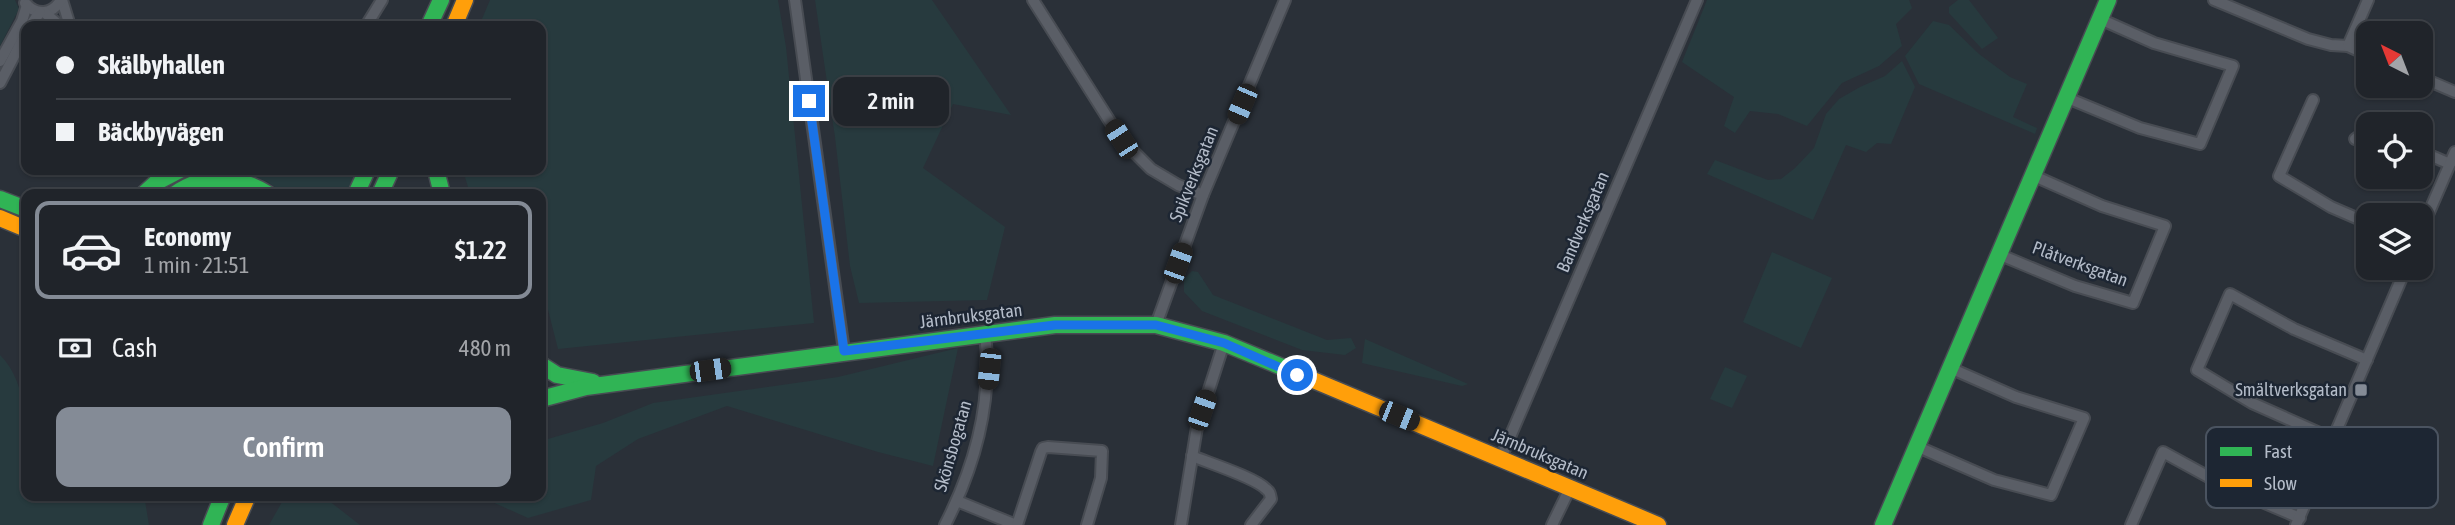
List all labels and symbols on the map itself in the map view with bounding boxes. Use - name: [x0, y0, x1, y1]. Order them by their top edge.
- north arrow: [2356, 21, 2432, 98]
- callout: 2 min: [834, 76, 949, 126]
- car: [1225, 81, 1260, 127]
- route end: [793, 85, 825, 117]
- car: [1101, 116, 1142, 162]
- street label: Spikverksgatan: [1165, 123, 1222, 225]
- street label: Bandverksgatan: [1552, 168, 1613, 275]
- street label: Plåtverksgatan: [2030, 237, 2131, 291]
- car: [1161, 240, 1196, 286]
- street label: Järnbruksgatan: [919, 299, 1023, 332]
- car: [977, 347, 1002, 391]
- car: [688, 357, 733, 383]
- route start: [1281, 359, 1313, 391]
- place label: Smältverksgatan: [2235, 379, 2347, 400]
- marker: Smältverksgatan: [2353, 382, 2369, 398]
- car: [1186, 387, 1219, 433]
- street label: Skönsbogatan: [930, 398, 976, 494]
- car: [1376, 398, 1423, 434]
- street label: Järnbruksgatan: [1489, 424, 1592, 483]
- legend: [2206, 427, 2438, 508]
- text: Fast: [2264, 440, 2292, 462]
- text: Slow: [2264, 472, 2298, 494]

